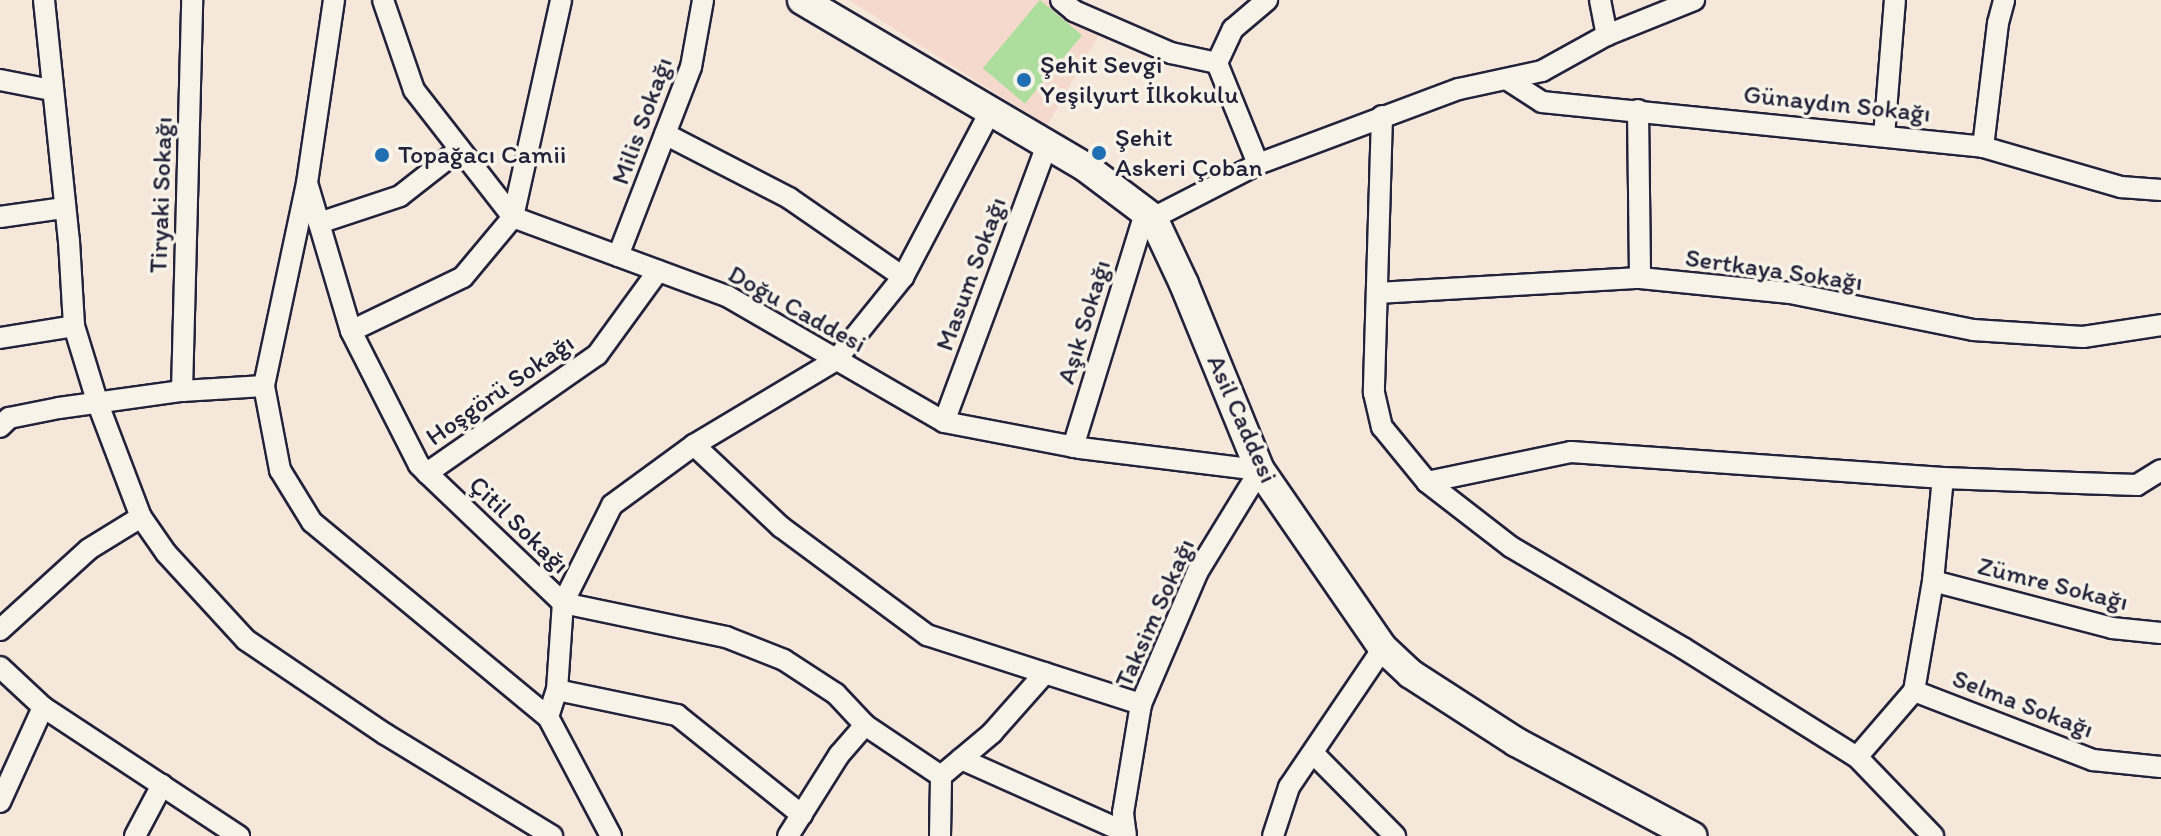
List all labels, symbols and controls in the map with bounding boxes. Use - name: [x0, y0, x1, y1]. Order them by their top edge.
- place label: Şehit Sevgi Yeşilyurt İlkokulu: [1040, 49, 1238, 110]
- street label: Milis Sokağı: [605, 53, 679, 189]
- marker: Şehit Sevgi Yeşilyurt İlkokulu: [1015, 71, 1033, 89]
- street label: Günaydın Sokağı: [1742, 79, 1932, 129]
- street label: Tiryaki Sokağı: [143, 116, 179, 274]
- place label: Şehit Askeri Çoban: [1115, 122, 1262, 184]
- place label: Topağacı Camii: [398, 139, 566, 171]
- marker: Şehit Askeri Çoban: [1090, 144, 1108, 162]
- marker: Topağacı Camii: [373, 146, 391, 164]
- street label: Masum Sokağı: [929, 193, 1013, 355]
- street label: Sertkaya Sokağı: [1683, 242, 1865, 298]
- street label: Aşık Sokağı: [1050, 256, 1118, 388]
- street label: Doğu Caddesi: [722, 258, 872, 360]
- street label: Hoşgörü Sokağı: [420, 327, 580, 453]
- street label: Asil Caddesi: [1200, 350, 1284, 488]
- street label: Çitil Sokağı: [462, 470, 576, 580]
- street label: Taksim Sokağı: [1108, 534, 1202, 692]
- street label: Zümre Sokağı: [1975, 550, 2131, 618]
- street label: Selma Sokağı: [1948, 663, 2098, 745]

